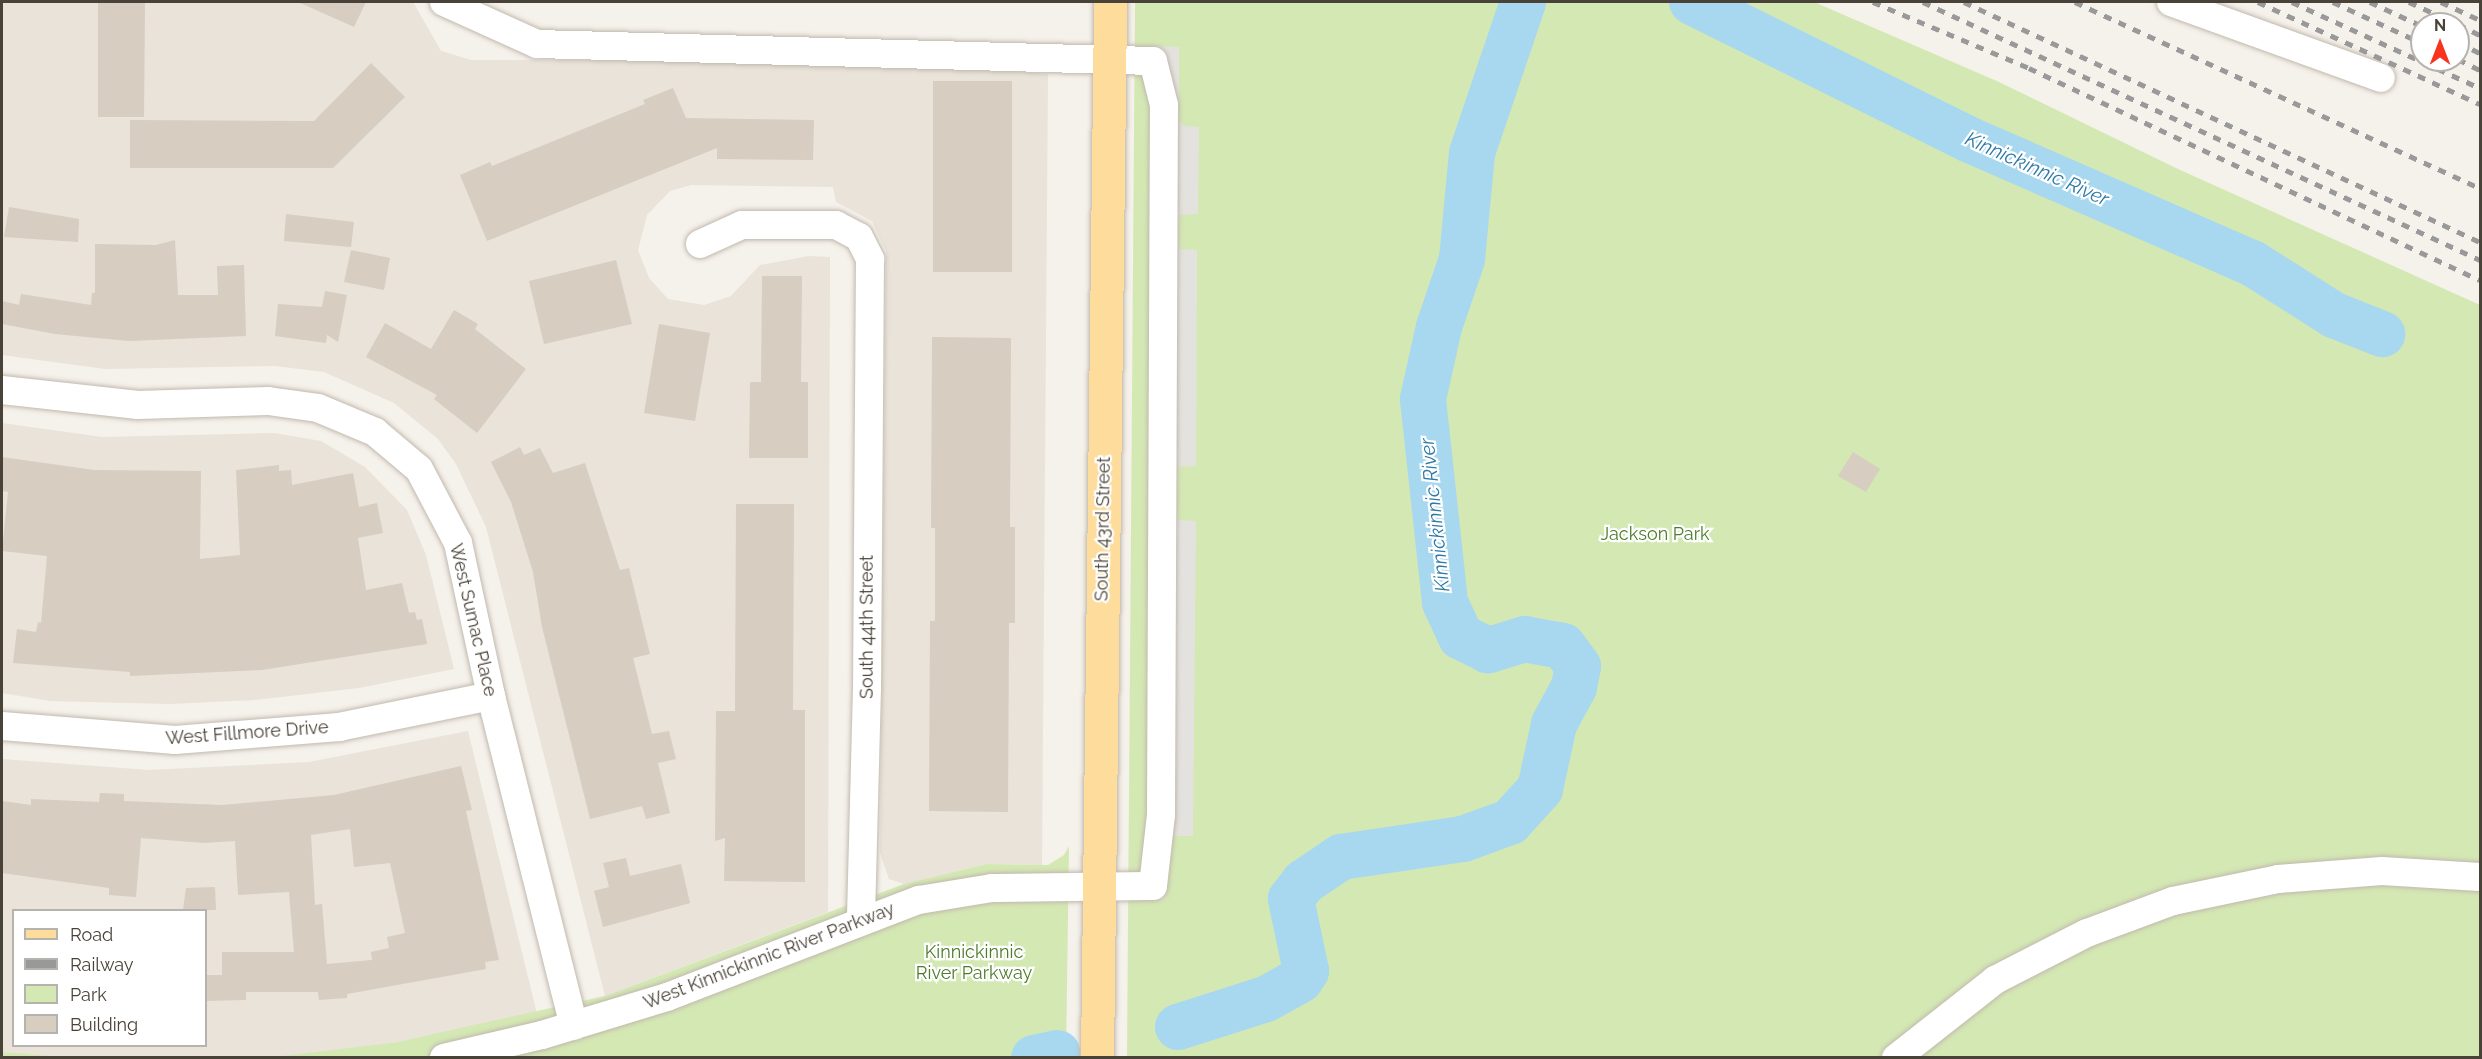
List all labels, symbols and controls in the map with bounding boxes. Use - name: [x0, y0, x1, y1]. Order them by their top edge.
- north arrow: [2410, 12, 2470, 72]
- text: N: [2434, 16, 2446, 35]
- water label: Kinnickinnic River: [1961, 127, 2113, 211]
- water label: Kinnickinnic River: [1415, 437, 1455, 593]
- street label: South 43rd Street: [1091, 457, 1115, 601]
- park label: Jackson Park: [1601, 523, 1709, 545]
- street label: West Sumac Place: [445, 541, 501, 699]
- street label: South 44th Street: [856, 555, 878, 699]
- street label: West Fillmore Drive: [165, 717, 329, 749]
- street label: West Kinnickinnic River Parkway: [640, 898, 898, 1014]
- legend: [12, 909, 207, 1047]
- text: Road: [70, 924, 113, 945]
- park label: Kinnickinnic River Parkway: [916, 942, 1032, 984]
- text: Railway: [70, 954, 134, 975]
- text: Park: [70, 984, 107, 1005]
- text: Building: [70, 1014, 138, 1035]

